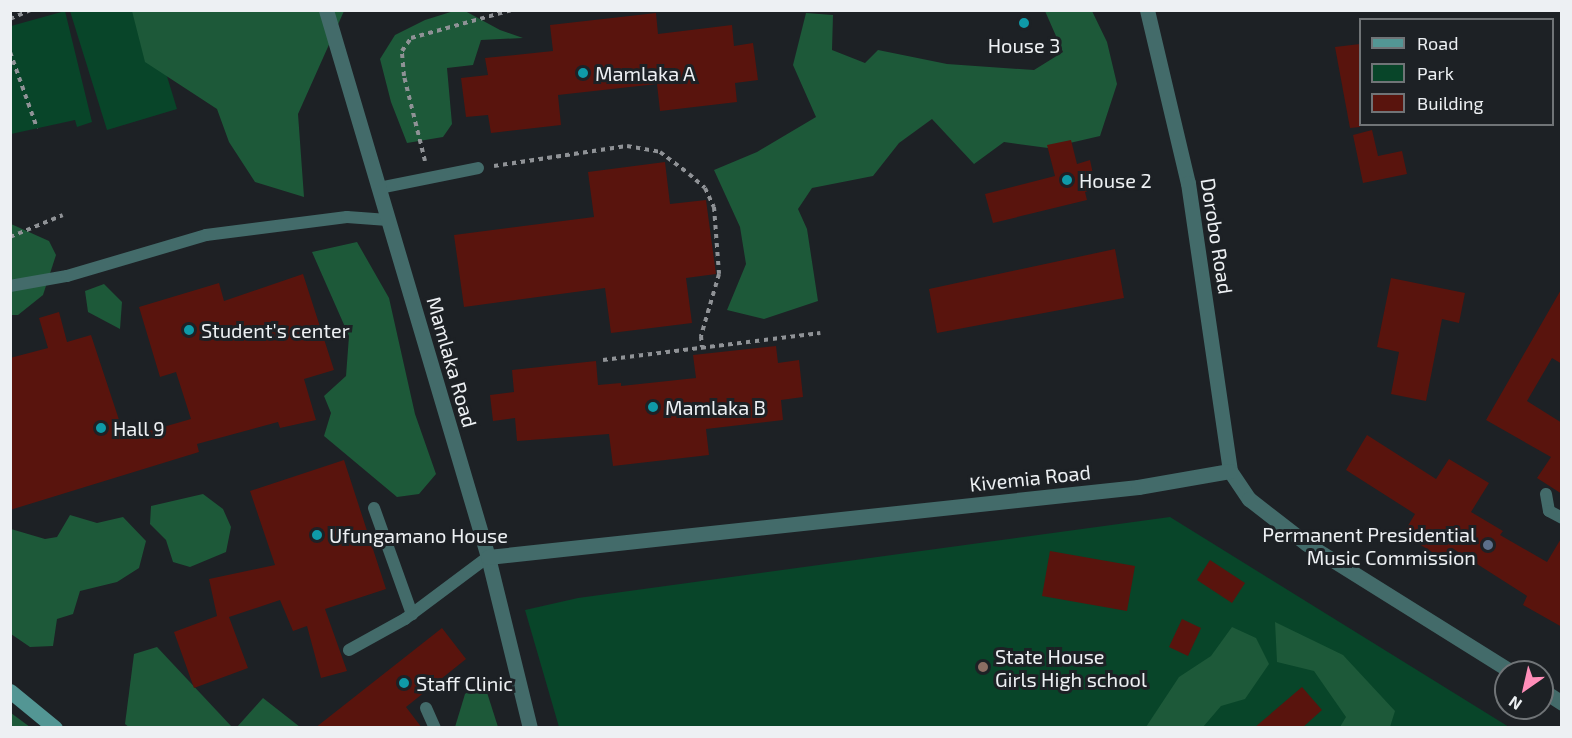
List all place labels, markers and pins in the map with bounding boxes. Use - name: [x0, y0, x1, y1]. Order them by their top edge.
- marker: House 3: [1017, 16, 1031, 30]
- place label: House 3: [988, 33, 1060, 57]
- place label: Mamlaka A: [595, 61, 696, 85]
- marker: Mamlaka A: [576, 66, 590, 80]
- place label: House 2: [1079, 168, 1152, 192]
- marker: House 2: [1060, 173, 1074, 187]
- place label: Student's center: [201, 318, 350, 342]
- marker: Student's center: [182, 323, 196, 337]
- place label: Mamlaka B: [665, 395, 766, 419]
- marker: Mamlaka B: [646, 400, 660, 414]
- place label: Hall 9: [113, 416, 165, 440]
- marker: Hall 9: [94, 421, 108, 435]
- place label: Permanent Presidential Music Commission: [1262, 522, 1476, 569]
- place label: Ufungamano House: [329, 523, 508, 547]
- marker: Ufungamano House: [310, 528, 324, 542]
- marker: Permanent Presidential Music Commission: [1481, 538, 1495, 552]
- place label: State House Girls High school: [995, 644, 1147, 691]
- marker: State House Girls High school: [976, 660, 990, 674]
- place label: Staff Clinic: [416, 671, 513, 695]
- marker: Staff Clinic: [397, 676, 411, 690]

